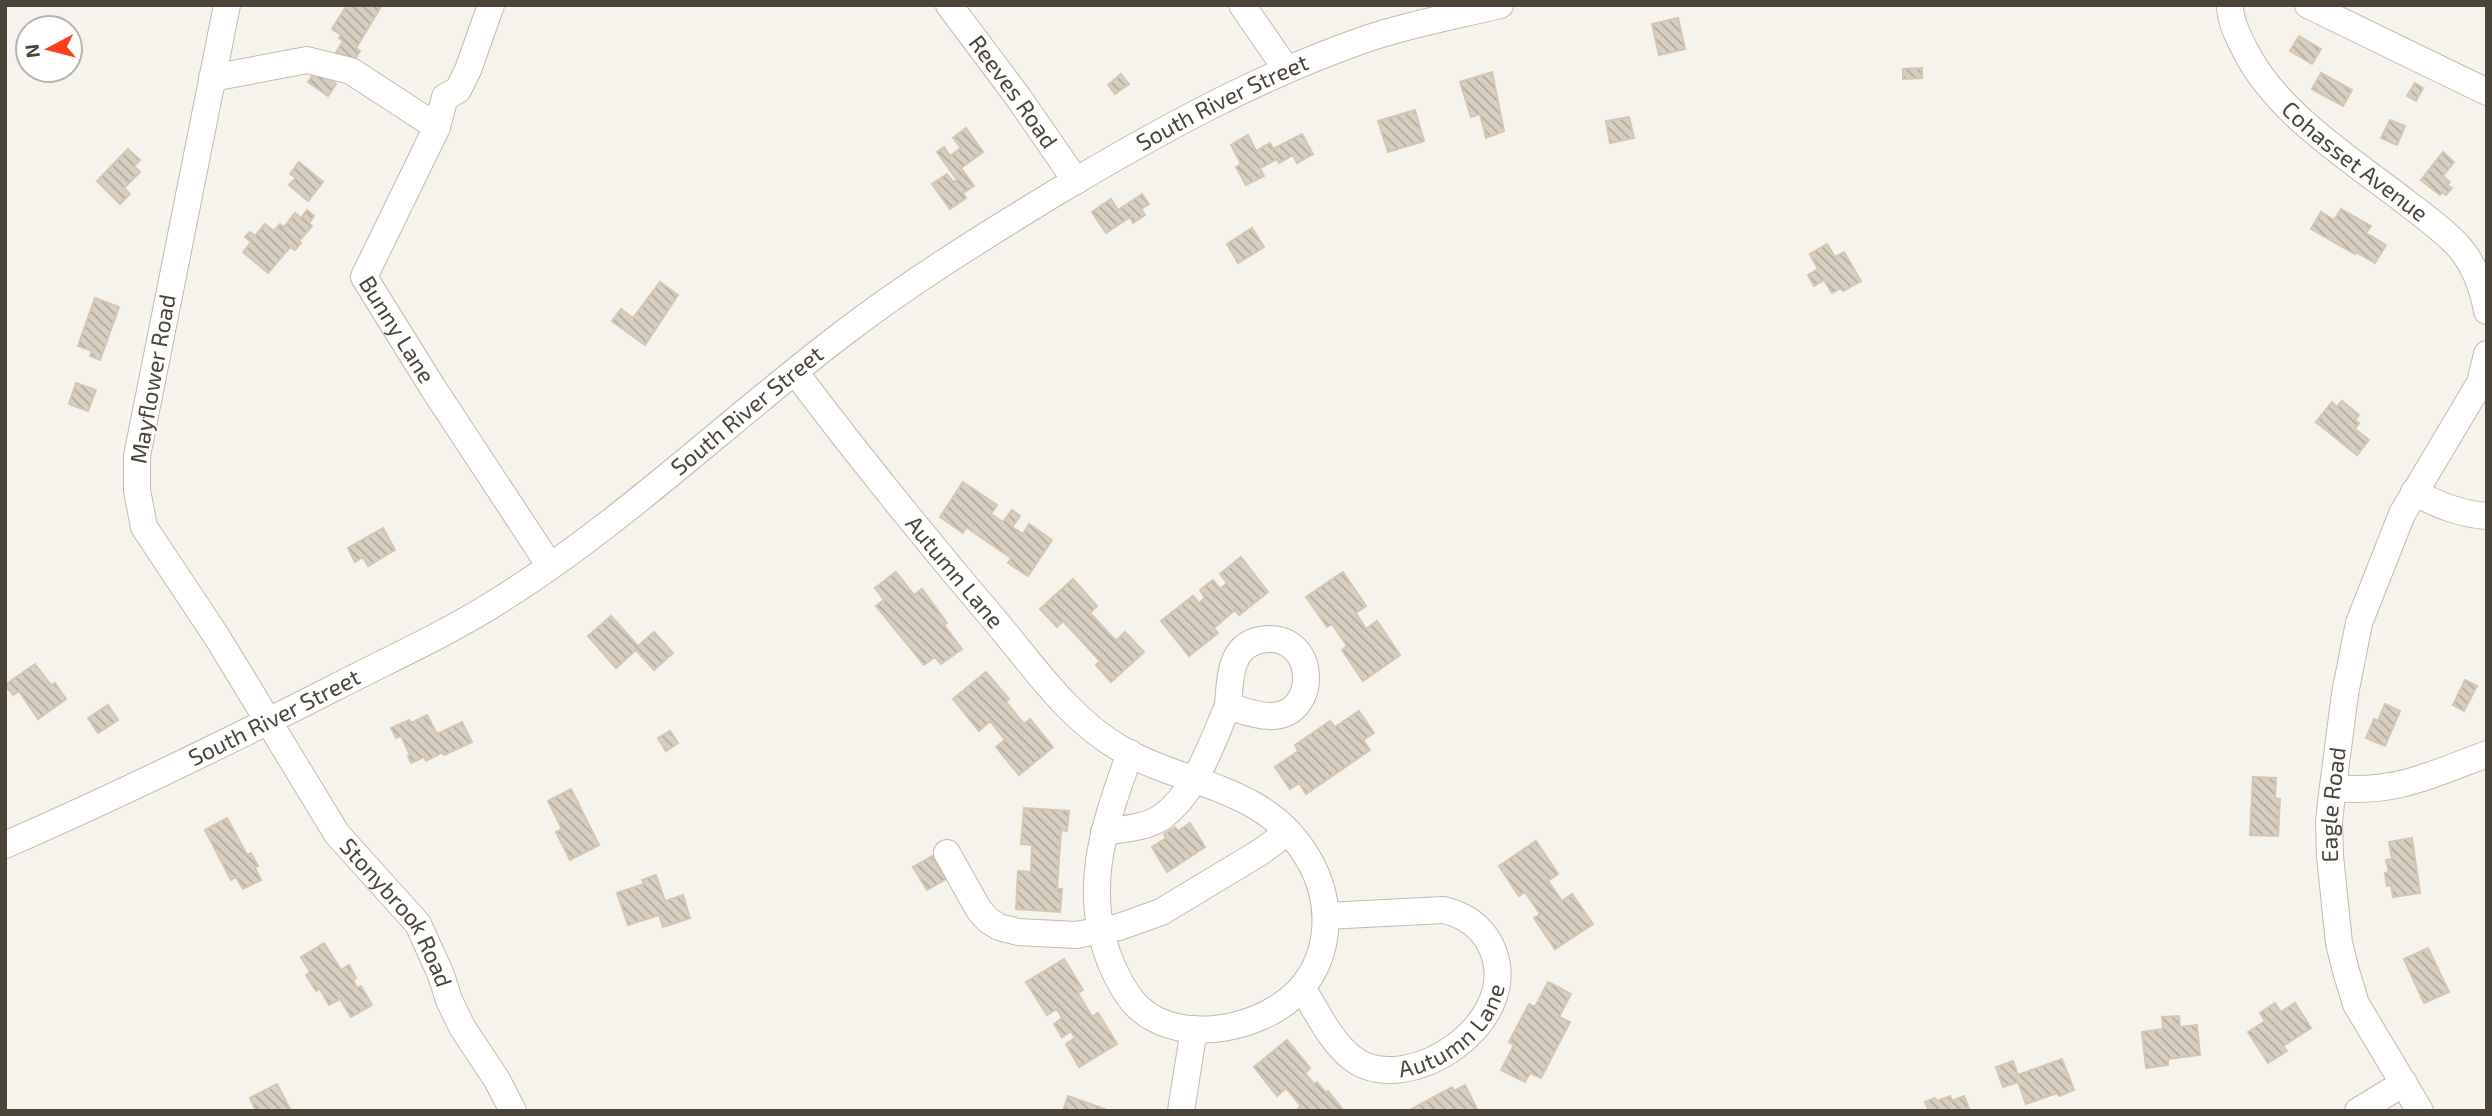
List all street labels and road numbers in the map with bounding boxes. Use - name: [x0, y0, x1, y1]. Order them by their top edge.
- street label: Reeves Road: [963, 29, 1064, 153]
- street label: South River Street: [1131, 47, 1312, 156]
- street label: Cohasset Avenue: [2277, 95, 2434, 227]
- street label: Bunny Lane: [354, 270, 441, 388]
- street label: Mayflower Road: [123, 292, 181, 466]
- street label: South River Street: [665, 339, 828, 481]
- street label: Autumn Lane: [900, 510, 1010, 634]
- street label: South River Street: [183, 662, 365, 771]
- street label: Eagle Road: [2314, 745, 2351, 863]
- street label: Stonybrook Road: [335, 832, 459, 990]
- street label: Autumn Lane: [1396, 981, 1510, 1082]

